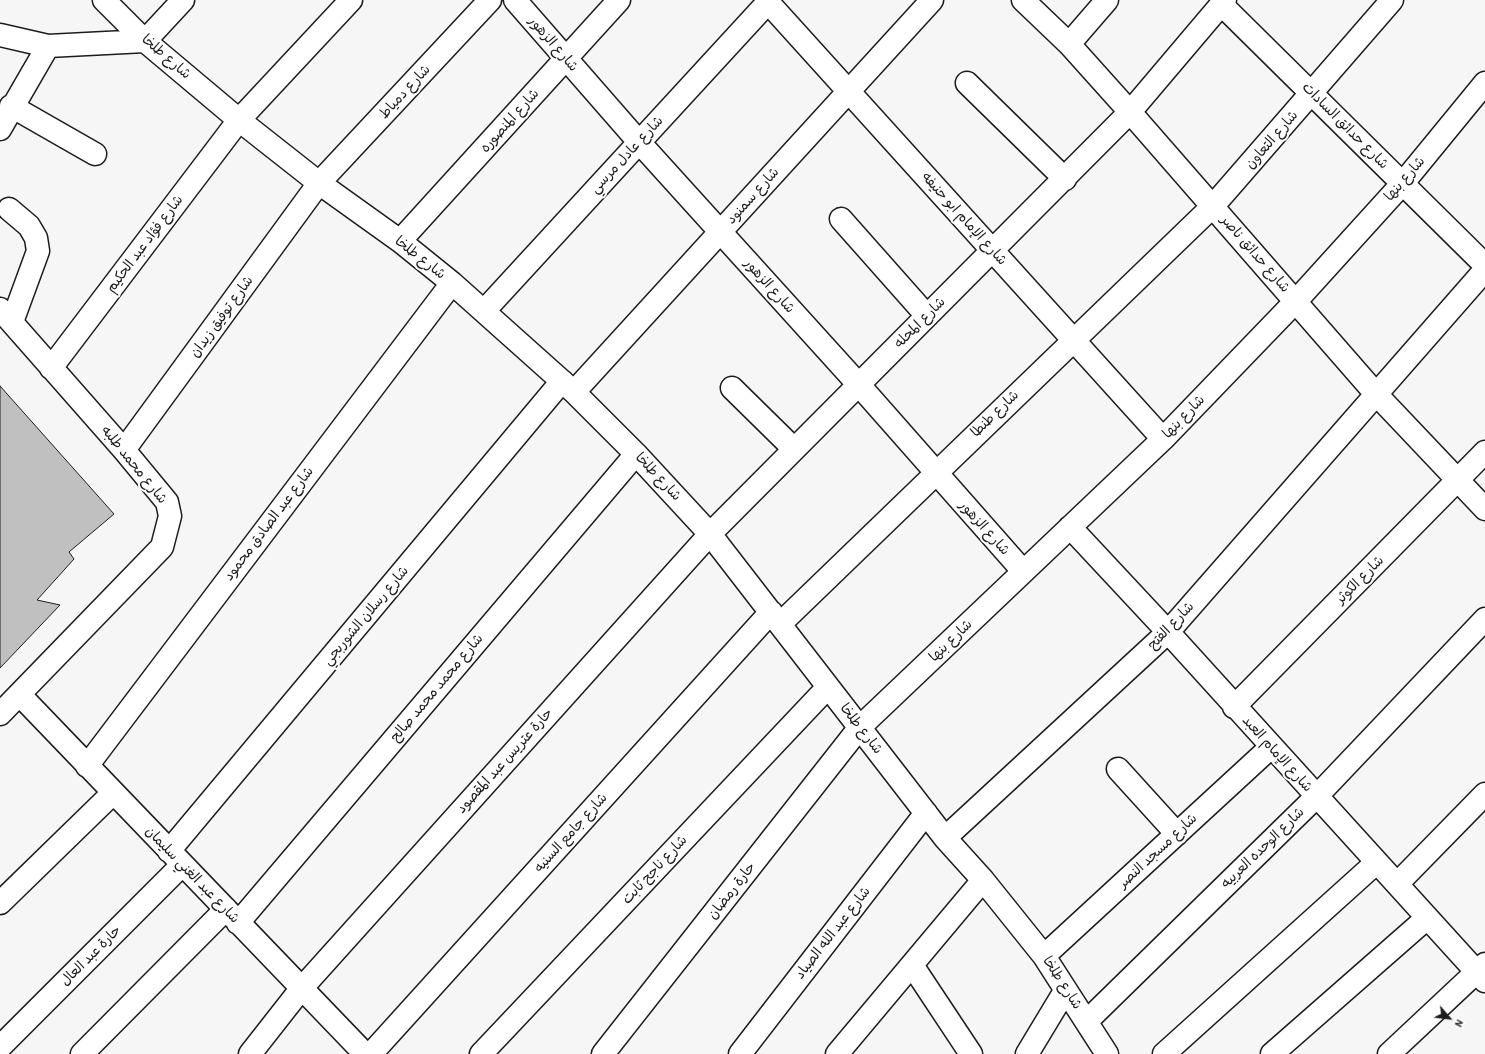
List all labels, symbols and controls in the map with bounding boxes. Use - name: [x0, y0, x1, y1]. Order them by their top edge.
- street label: شارع الزهور: [524, 13, 582, 75]
- street label: شارع طلخا: [138, 31, 194, 83]
- street label: شارع دمياط: [376, 62, 434, 122]
- street label: شارع حدائق السادات: [1298, 79, 1392, 173]
- street label: شارع المنصوره: [477, 86, 543, 156]
- street label: شارع التعاون: [1242, 107, 1302, 173]
- street label: شارع عادل مرسي: [587, 113, 667, 197]
- street label: شارع بنها: [1381, 153, 1429, 205]
- street label: شارع سمنود: [723, 164, 783, 228]
- street label: شارع الإمام ابو حنيفه: [918, 169, 1010, 269]
- street label: شارع فؤاد عبد الحكيم: [103, 192, 187, 296]
- street label: شارع حدائق ناصر: [1217, 212, 1293, 296]
- street label: شارع طلخا: [391, 233, 449, 283]
- street label: شارع الزهور: [740, 255, 798, 317]
- street label: شارع توفيق زيدان: [187, 273, 257, 361]
- street label: شارع المحله: [891, 294, 949, 352]
- street label: شارع طنطا: [968, 387, 1022, 441]
- street label: شارع بنها: [1159, 392, 1209, 442]
- street label: شارع محمد طلبه: [97, 423, 171, 507]
- street label: شارع طلخا: [631, 449, 685, 505]
- street label: شارع عبد الصادق محمود: [221, 464, 317, 584]
- street label: شارع الزهور: [955, 497, 1013, 559]
- street label: شارع الكوثر: [1332, 552, 1388, 608]
- street label: شارع رسلان الشوربجي: [320, 563, 412, 669]
- street label: شارع الفتح: [1144, 599, 1198, 653]
- street label: شارع بنها: [926, 616, 976, 666]
- street label: شارع محمد محمد صالح: [387, 631, 487, 745]
- street label: شارع طلخا: [836, 700, 886, 758]
- street label: حارة عتريس عبد المقصود: [453, 705, 557, 817]
- street label: شارع الإمام العبد: [1238, 712, 1316, 796]
- street label: شارع جامع السنيه: [531, 790, 611, 876]
- street label: شارع الوحده العربيه: [1218, 804, 1308, 892]
- street label: شارع مسجد النصر: [1115, 810, 1201, 892]
- street label: شارع عبد الغني سليمان: [141, 823, 243, 927]
- street label: شارع ناجح ثابت: [619, 832, 691, 908]
- street label: حارة رمضان: [705, 859, 759, 923]
- street label: شارع عبد الله الصياد: [792, 883, 874, 983]
- street label: حارة عبد العال: [57, 922, 125, 990]
- street label: شارع طلخا: [1039, 953, 1085, 1013]
- north arrow: [1429, 998, 1469, 1038]
- text: N: [1452, 1018, 1467, 1029]

